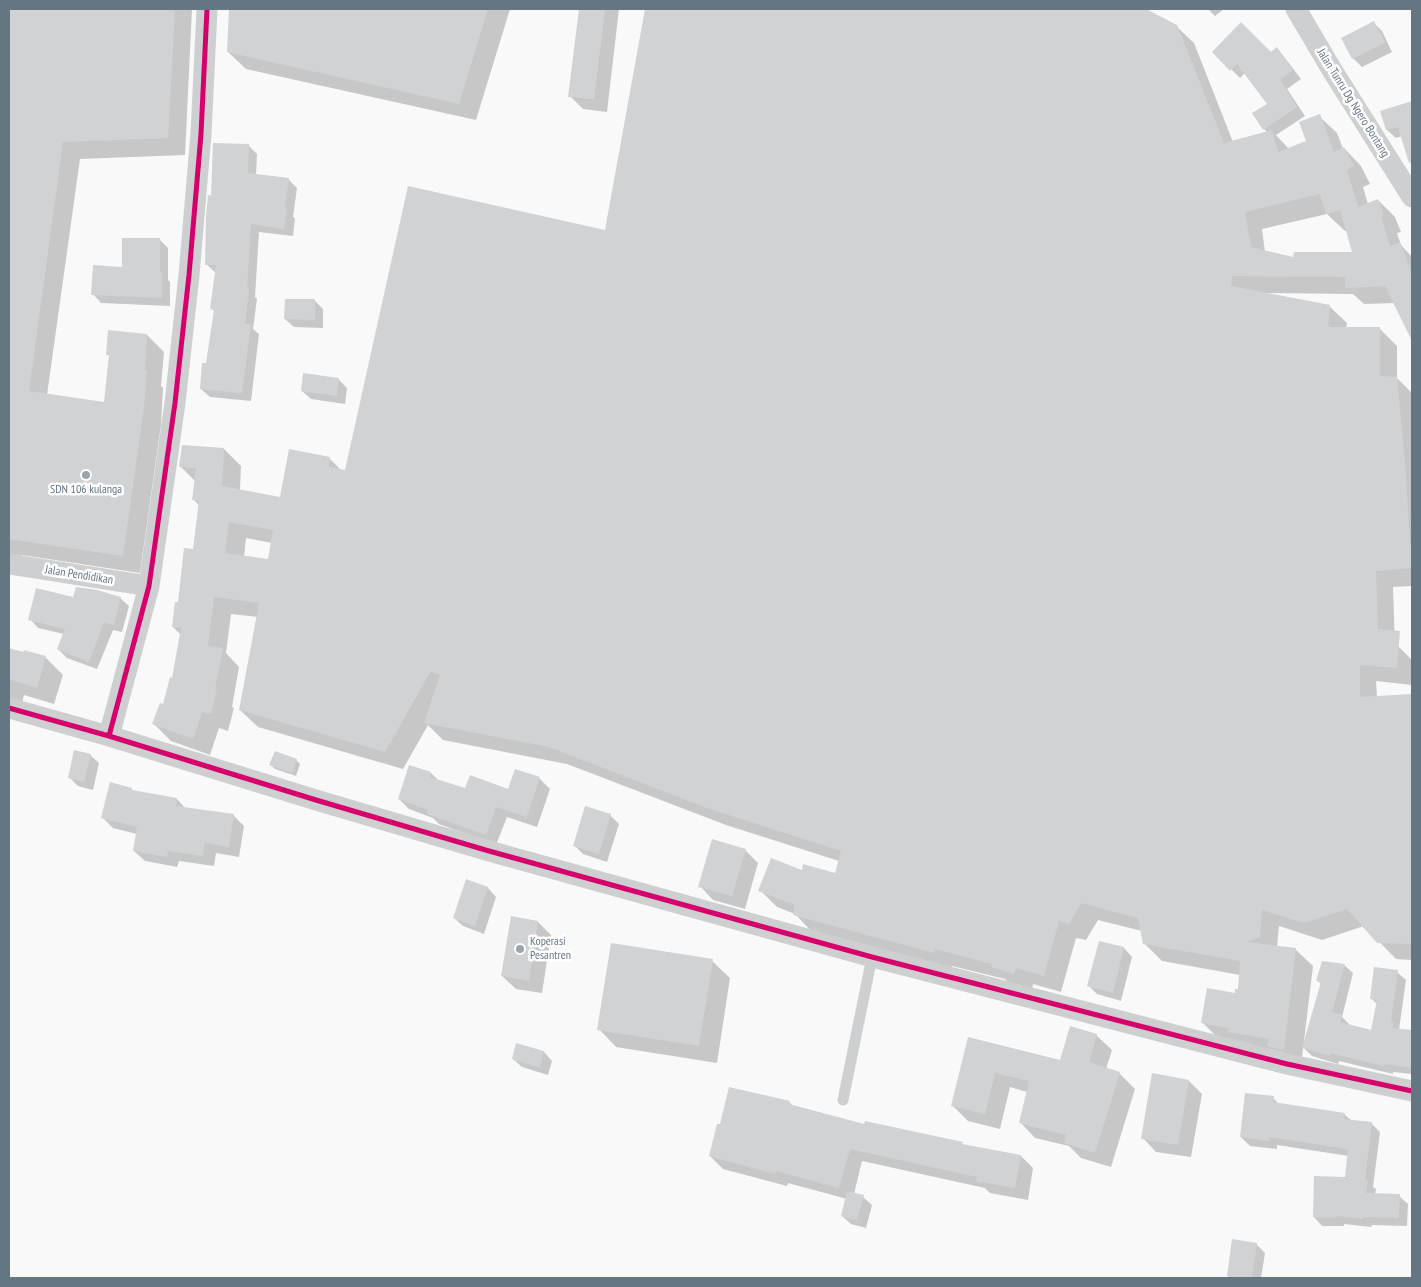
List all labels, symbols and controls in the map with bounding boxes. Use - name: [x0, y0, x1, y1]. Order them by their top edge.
- street label: Jalan Tunru Dg Ngero Bontang: [1314, 46, 1392, 160]
- marker: SDN 106 kulanga: [80, 469, 92, 481]
- place label: SDN 106 kulanga: [50, 483, 122, 497]
- street label: Jalan Pendidikan: [44, 563, 114, 587]
- place label: Koperasi Pesantren: [530, 935, 571, 963]
- marker: Koperasi Pesantren: [514, 943, 526, 955]

